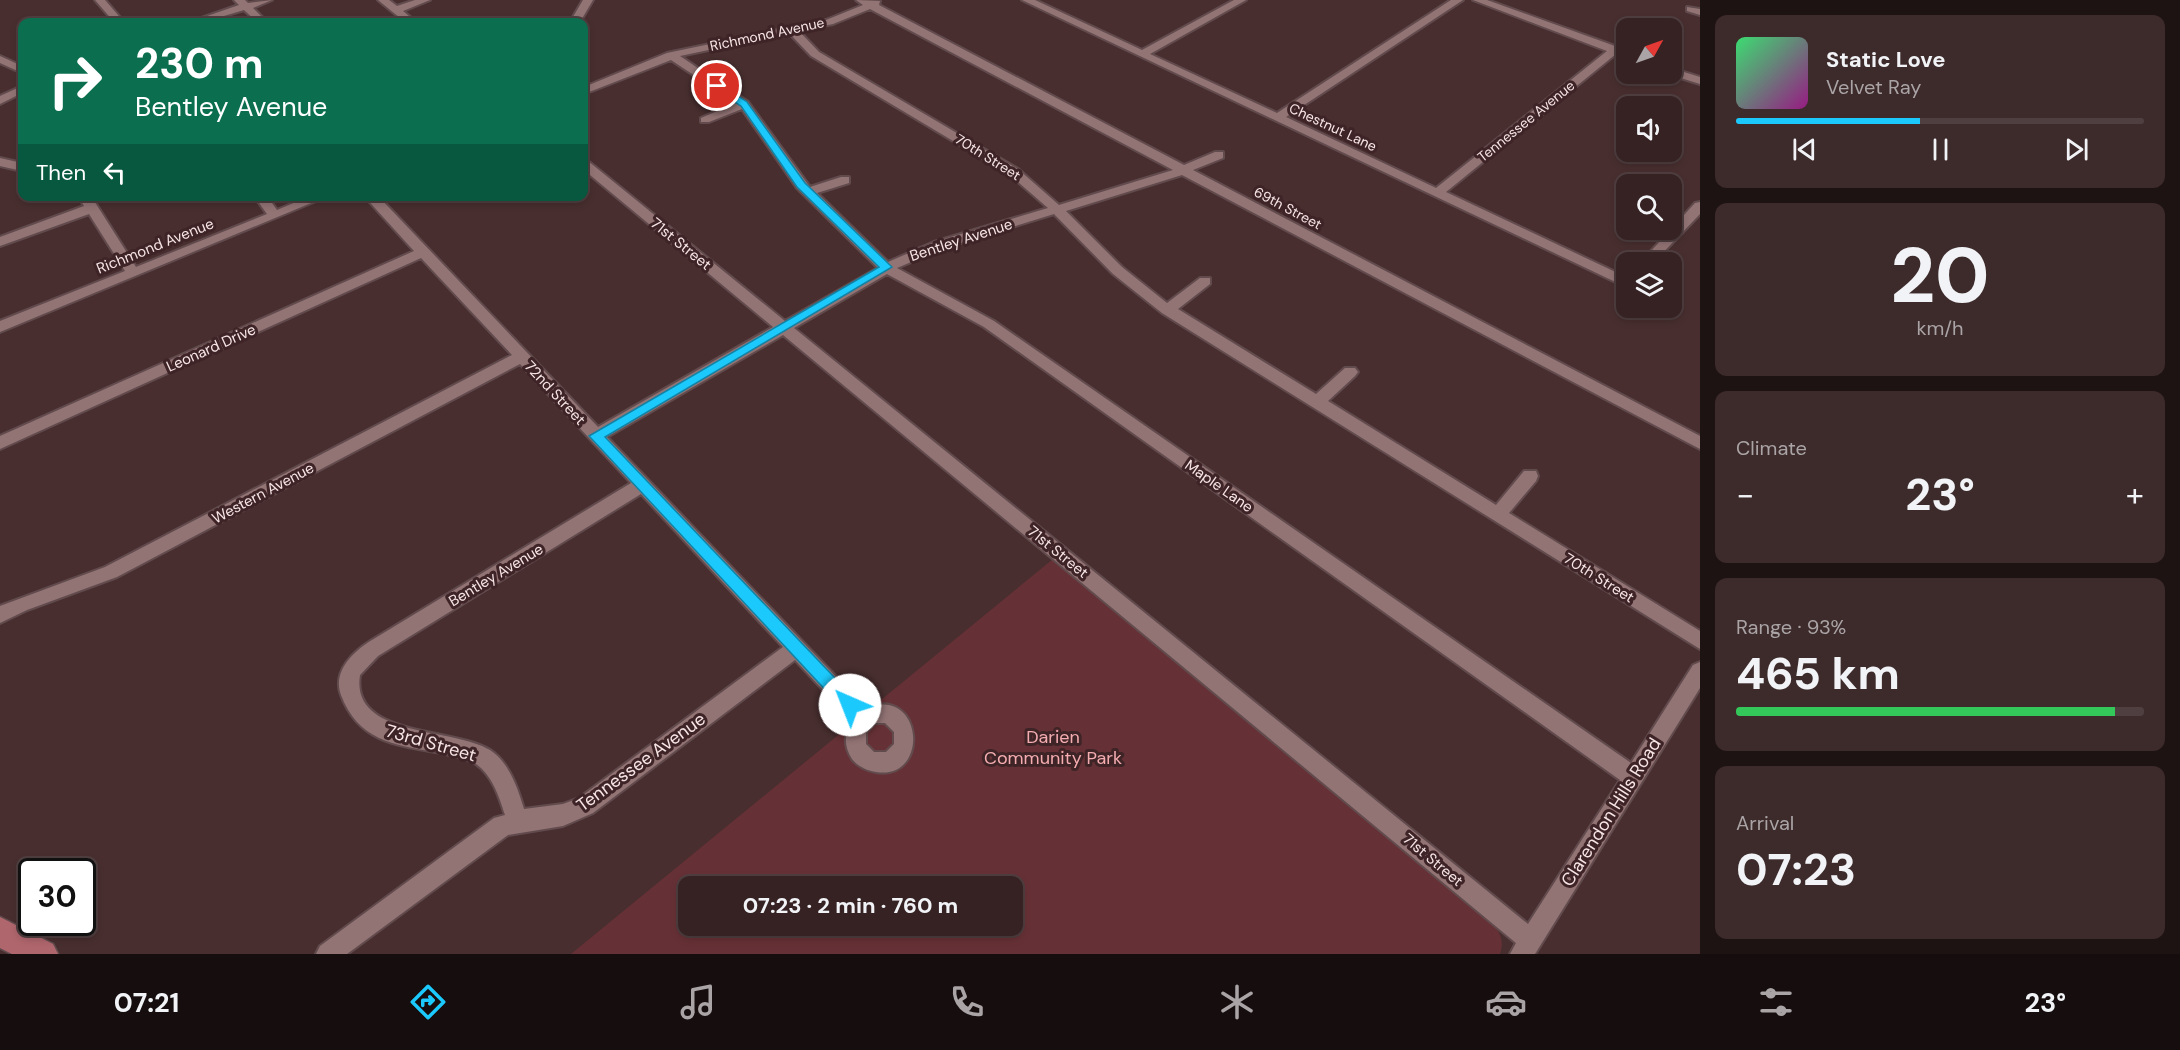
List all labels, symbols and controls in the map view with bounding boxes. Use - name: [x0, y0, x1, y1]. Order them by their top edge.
- street label: Richmond Avenue: [708, 13, 826, 55]
- north arrow: [1616, 18, 1682, 84]
- map controls: [1616, 18, 1682, 318]
- text: 230 m: [135, 36, 264, 91]
- icon: right: [36, 42, 114, 120]
- text: Static Love: [1826, 45, 1946, 74]
- pin: [691, 60, 742, 111]
- icon: arrive: [700, 69, 733, 102]
- text: Velvet Ray: [1826, 74, 1921, 100]
- street label: Tennessee Avenue: [1474, 76, 1578, 166]
- text: Bentley Avenue: [135, 89, 327, 124]
- button: sound: [1616, 96, 1682, 162]
- street label: Chestnut Lane: [1286, 99, 1380, 155]
- street label: 70th Street: [952, 130, 1024, 184]
- icon: previous: [1788, 133, 1821, 166]
- icon: pause: [1924, 133, 1957, 166]
- icon: next: [2060, 133, 2093, 166]
- icon: left: [98, 156, 131, 189]
- text: Then: [36, 158, 86, 187]
- button: search: [1616, 174, 1682, 240]
- street label: 69th Street: [1251, 183, 1325, 233]
- street label: Richmond Avenue: [93, 213, 217, 279]
- street label: 71st Street: [647, 213, 715, 275]
- street label: Bentley Avenue: [907, 214, 1015, 266]
- text: 20: [1890, 225, 1990, 326]
- button: layers: [1616, 252, 1682, 318]
- text: km/h: [1916, 315, 1964, 341]
- street label: Leonard Drive: [163, 319, 259, 377]
- street label: 72nd Street: [520, 357, 590, 429]
- text: Climate: [1736, 435, 1807, 461]
- street label: Maple Lane: [1181, 455, 1257, 517]
- street label: Western Avenue: [209, 458, 317, 528]
- text: 23°: [1905, 465, 1975, 524]
- text: −: [1736, 473, 1754, 516]
- text: +: [2126, 473, 2144, 516]
- street label: 71st Street: [1024, 521, 1092, 583]
- street label: Bentley Avenue: [445, 539, 547, 611]
- street label: 70th Street: [1560, 549, 1638, 607]
- text: Range · 93%: [1736, 614, 1846, 640]
- text: 465 km: [1736, 644, 1900, 703]
- position arrow: [818, 673, 882, 737]
- street label: Tennessee Avenue: [572, 707, 710, 817]
- street label: 73rd Street: [383, 719, 479, 767]
- park label: Darien Community Park: [984, 725, 1122, 770]
- street label: Clarendon Hills Road: [1556, 733, 1666, 891]
- text: Arrival: [1736, 810, 1794, 836]
- street label: 71st Street: [1399, 829, 1467, 891]
- text: 07:23: [1736, 840, 1856, 899]
- speed limit sign: 30: [18, 858, 96, 936]
- text: 07:23 · 2 min · 760 m: [743, 891, 958, 920]
- icon: directions: [407, 981, 449, 1023]
- icon: music: [677, 981, 719, 1023]
- icon: phone: [946, 981, 988, 1023]
- icon: climate: [1216, 981, 1258, 1023]
- icon: car: [1485, 981, 1527, 1023]
- icon: filters: [1755, 981, 1797, 1023]
- text: 07:21: [114, 985, 179, 1020]
- text: 23°: [2024, 985, 2066, 1020]

